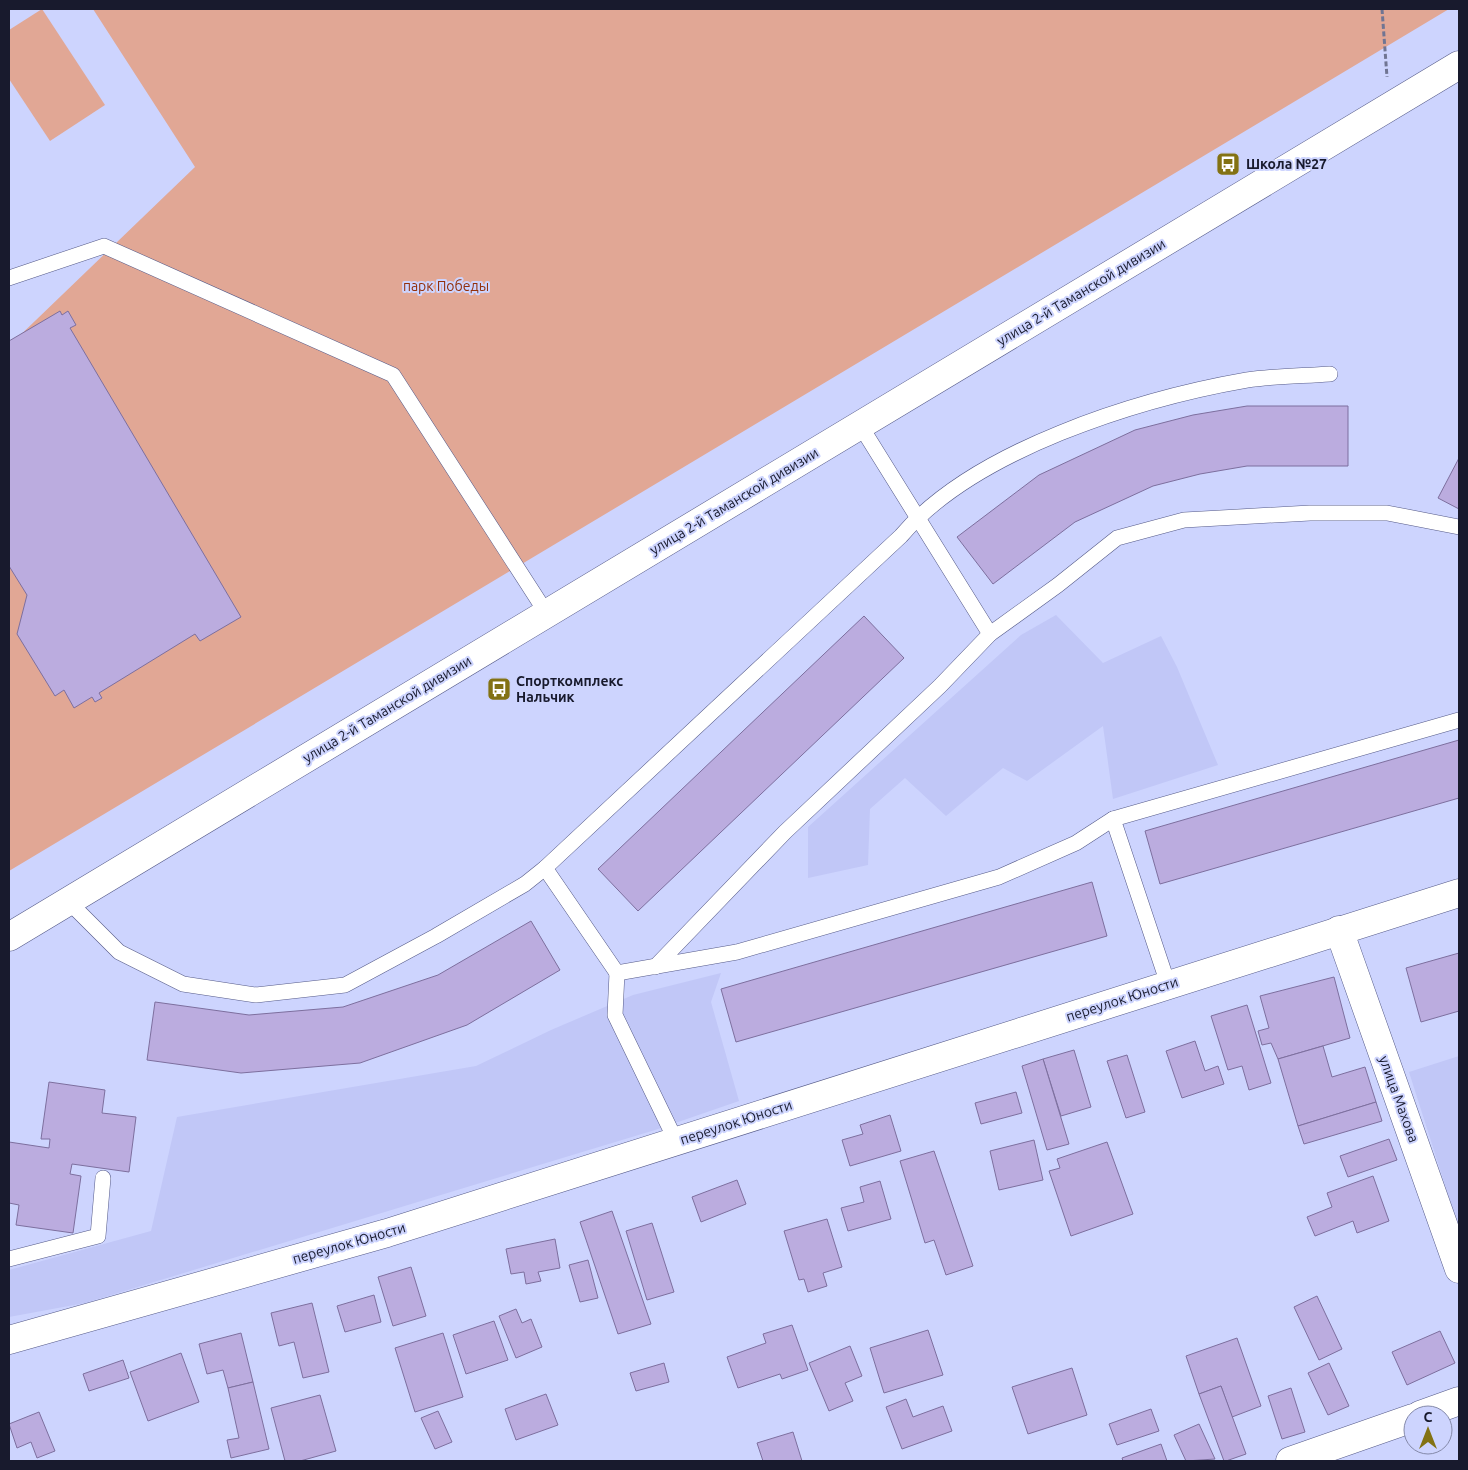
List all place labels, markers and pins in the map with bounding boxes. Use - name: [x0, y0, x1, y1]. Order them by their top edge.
- bus stop icon: Школа №27: [1215, 151, 1241, 177]
- place label: Школа №27: [1246, 156, 1327, 172]
- place label: Спорткомплекс Нальчик: [516, 673, 623, 705]
- bus stop icon: Спорткомплекс Нальчик: [486, 676, 512, 702]

